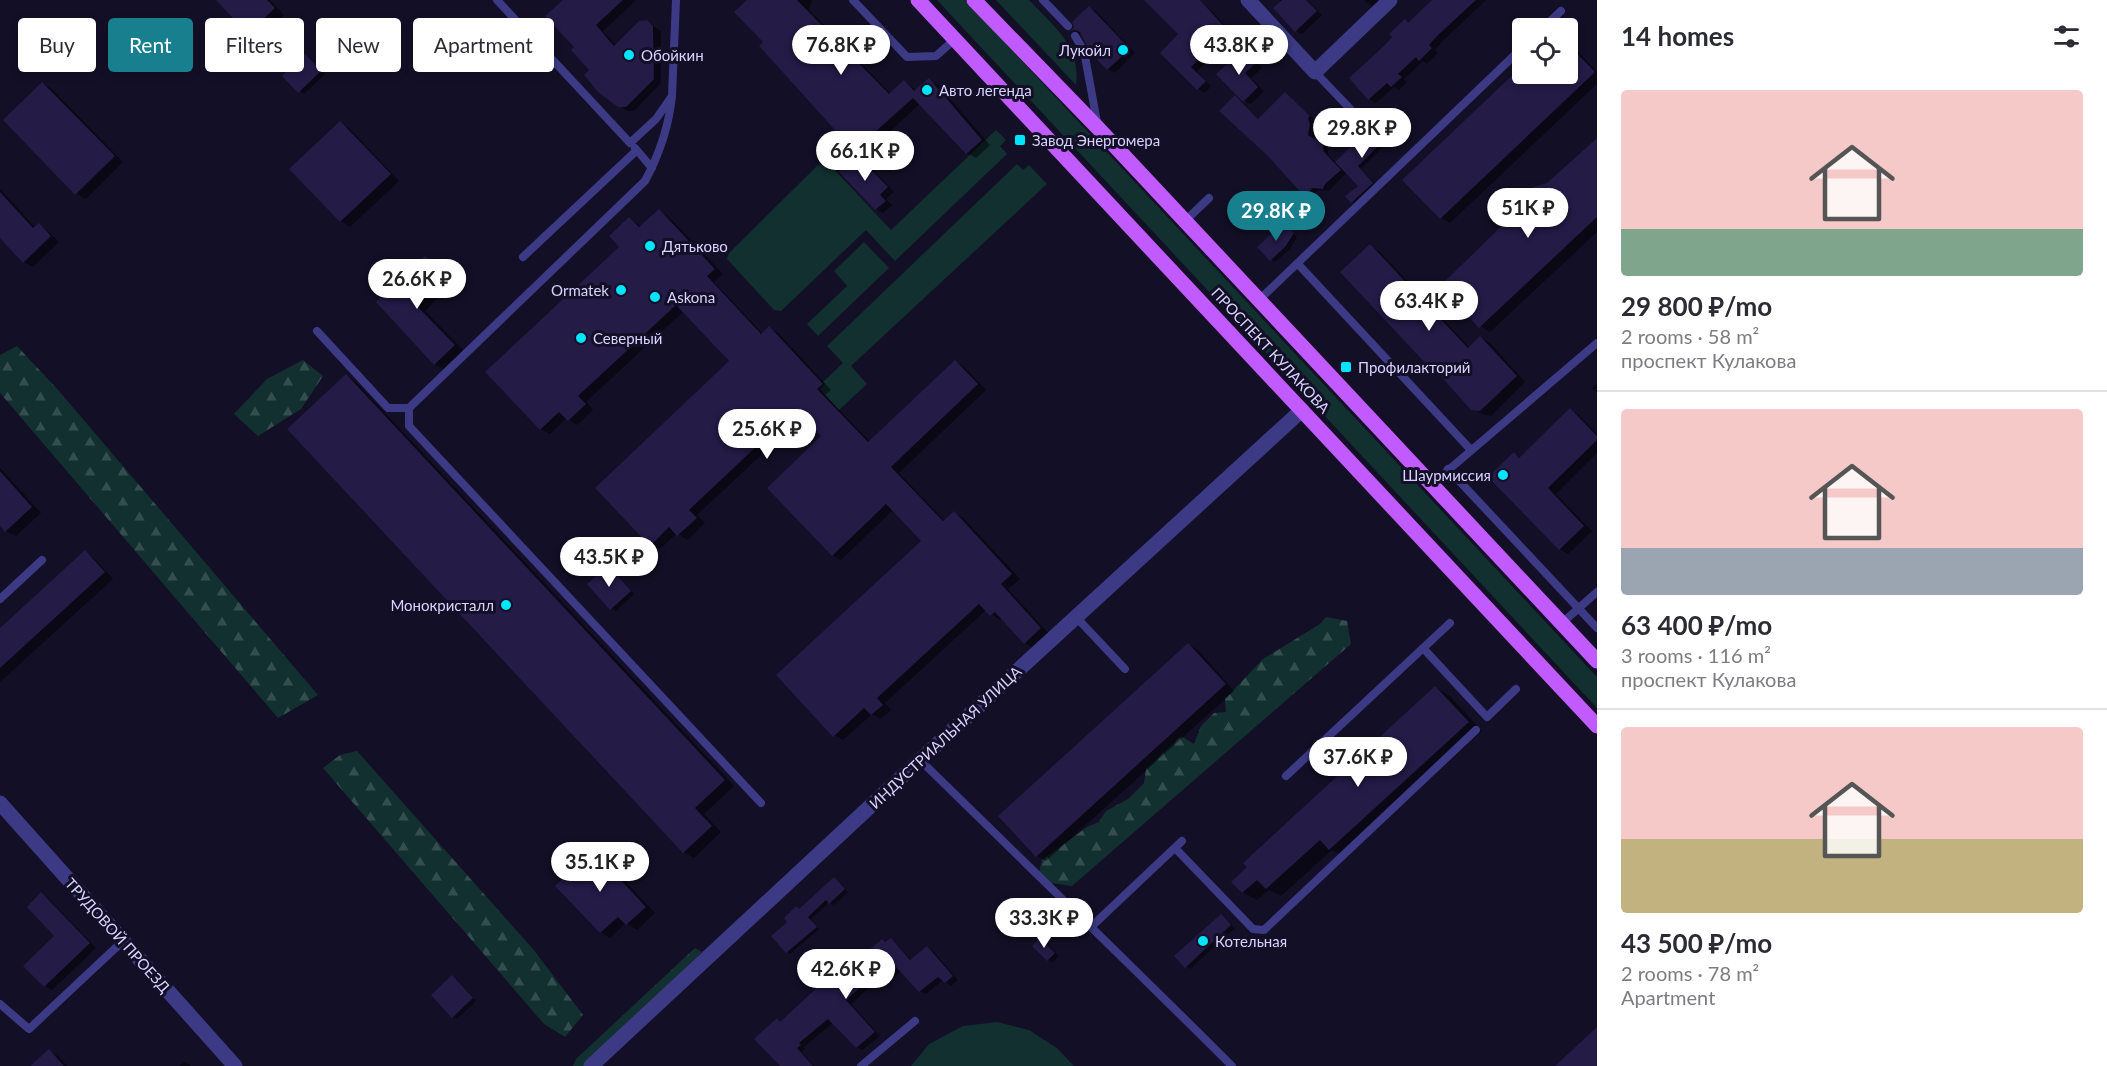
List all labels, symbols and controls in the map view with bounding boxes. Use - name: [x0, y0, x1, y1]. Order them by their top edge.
- chip: Buy: [18, 18, 96, 72]
- chip: Rent: [108, 18, 193, 72]
- chip: Filters: [205, 18, 304, 72]
- chip: New: [316, 18, 401, 72]
- chip: Apartment: [413, 18, 554, 72]
- map controls: [1512, 18, 1578, 84]
- button: locate: [1512, 18, 1578, 84]
- text: 14 homes: [1621, 20, 1734, 52]
- icon: filters: [2050, 20, 2083, 53]
- pin: 76.8K ₽: [786, 25, 896, 76]
- pin: 43.8K ₽: [1184, 25, 1294, 76]
- text: 76.8K ₽: [806, 32, 876, 56]
- text: 43.8K ₽: [1204, 32, 1274, 56]
- place label: Лукойл: [1058, 41, 1111, 59]
- marker: Лукойл: [1116, 43, 1130, 57]
- place label: Обойкин: [641, 46, 704, 64]
- marker: Обойкин: [622, 48, 636, 62]
- place label: Авто легенда: [939, 81, 1032, 99]
- marker: Авто легенда: [920, 83, 934, 97]
- pin: 29.8K ₽: [1307, 108, 1417, 159]
- text: 29.8K ₽: [1327, 115, 1397, 139]
- icon: home: [1798, 129, 1906, 237]
- pin: 66.1K ₽: [810, 131, 920, 182]
- place label: Завод Энергомера: [1032, 131, 1160, 149]
- marker: Завод Энергомера: [1013, 133, 1027, 147]
- text: 66.1K ₽: [830, 138, 900, 162]
- pin: 51K ₽: [1486, 188, 1570, 239]
- pin: 29.8K ₽: [1221, 191, 1331, 242]
- text: 51K ₽: [1501, 195, 1555, 219]
- text: 29.8K ₽: [1241, 198, 1311, 222]
- place label: Дятьково: [662, 237, 728, 255]
- marker: Дятьково: [643, 239, 657, 253]
- pin: 26.6K ₽: [362, 259, 472, 310]
- text: 26.6K ₽: [382, 266, 452, 290]
- place label: Ormatek: [551, 281, 609, 299]
- pin: 63.4K ₽: [1374, 281, 1484, 332]
- marker: Ormatek: [614, 283, 628, 297]
- street label: ПРОСПЕКТ КУЛАКОВА: [1208, 283, 1335, 417]
- place label: Askona: [667, 288, 715, 306]
- text: 63.4K ₽: [1394, 288, 1464, 312]
- marker: Askona: [648, 290, 662, 304]
- text: 29 800 ₽/mo: [1621, 290, 1772, 322]
- text: 2 rooms · 58 m²: [1621, 324, 1759, 348]
- place label: Северный: [593, 329, 662, 347]
- marker: Северный: [574, 331, 588, 345]
- text: проспект Кулакова: [1621, 348, 1796, 372]
- place label: Профилакторий: [1358, 358, 1470, 376]
- marker: Профилакторий: [1339, 360, 1353, 374]
- pin: 25.6K ₽: [712, 409, 822, 460]
- text: 25.6K ₽: [732, 416, 802, 440]
- icon: home: [1798, 448, 1906, 556]
- place label: Шаурмиссия: [1402, 466, 1491, 484]
- marker: Шаурмиссия: [1496, 468, 1510, 482]
- pin: 43.5K ₽: [554, 537, 664, 588]
- text: 43.5K ₽: [574, 544, 644, 568]
- place label: Монокристалл: [390, 596, 494, 614]
- marker: Монокристалл: [499, 598, 513, 612]
- text: 63 400 ₽/mo: [1621, 609, 1772, 641]
- text: 3 rooms · 116 m²: [1621, 643, 1771, 667]
- street label: ИНДУСТРИАЛЬНАЯ УЛИЦА: [865, 661, 1025, 812]
- text: проспект Кулакова: [1621, 667, 1796, 691]
- pin: 37.6K ₽: [1303, 737, 1413, 788]
- text: 37.6K ₽: [1323, 744, 1393, 768]
- icon: home: [1798, 766, 1906, 874]
- pin: 35.1K ₽: [545, 842, 655, 893]
- text: 35.1K ₽: [565, 849, 635, 873]
- street label: ТРУДОВОЙ ПРОЕЗД: [62, 874, 174, 996]
- pin: 33.3K ₽: [989, 898, 1099, 949]
- text: 33.3K ₽: [1009, 905, 1079, 929]
- text: 43 500 ₽/mo: [1621, 927, 1772, 959]
- place label: Котельная: [1215, 932, 1287, 950]
- marker: Котельная: [1196, 934, 1210, 948]
- pin: 42.6K ₽: [791, 949, 901, 1000]
- text: 42.6K ₽: [811, 956, 881, 980]
- text: 2 rooms · 78 m²: [1621, 961, 1759, 985]
- text: Apartment: [1621, 985, 1715, 1009]

